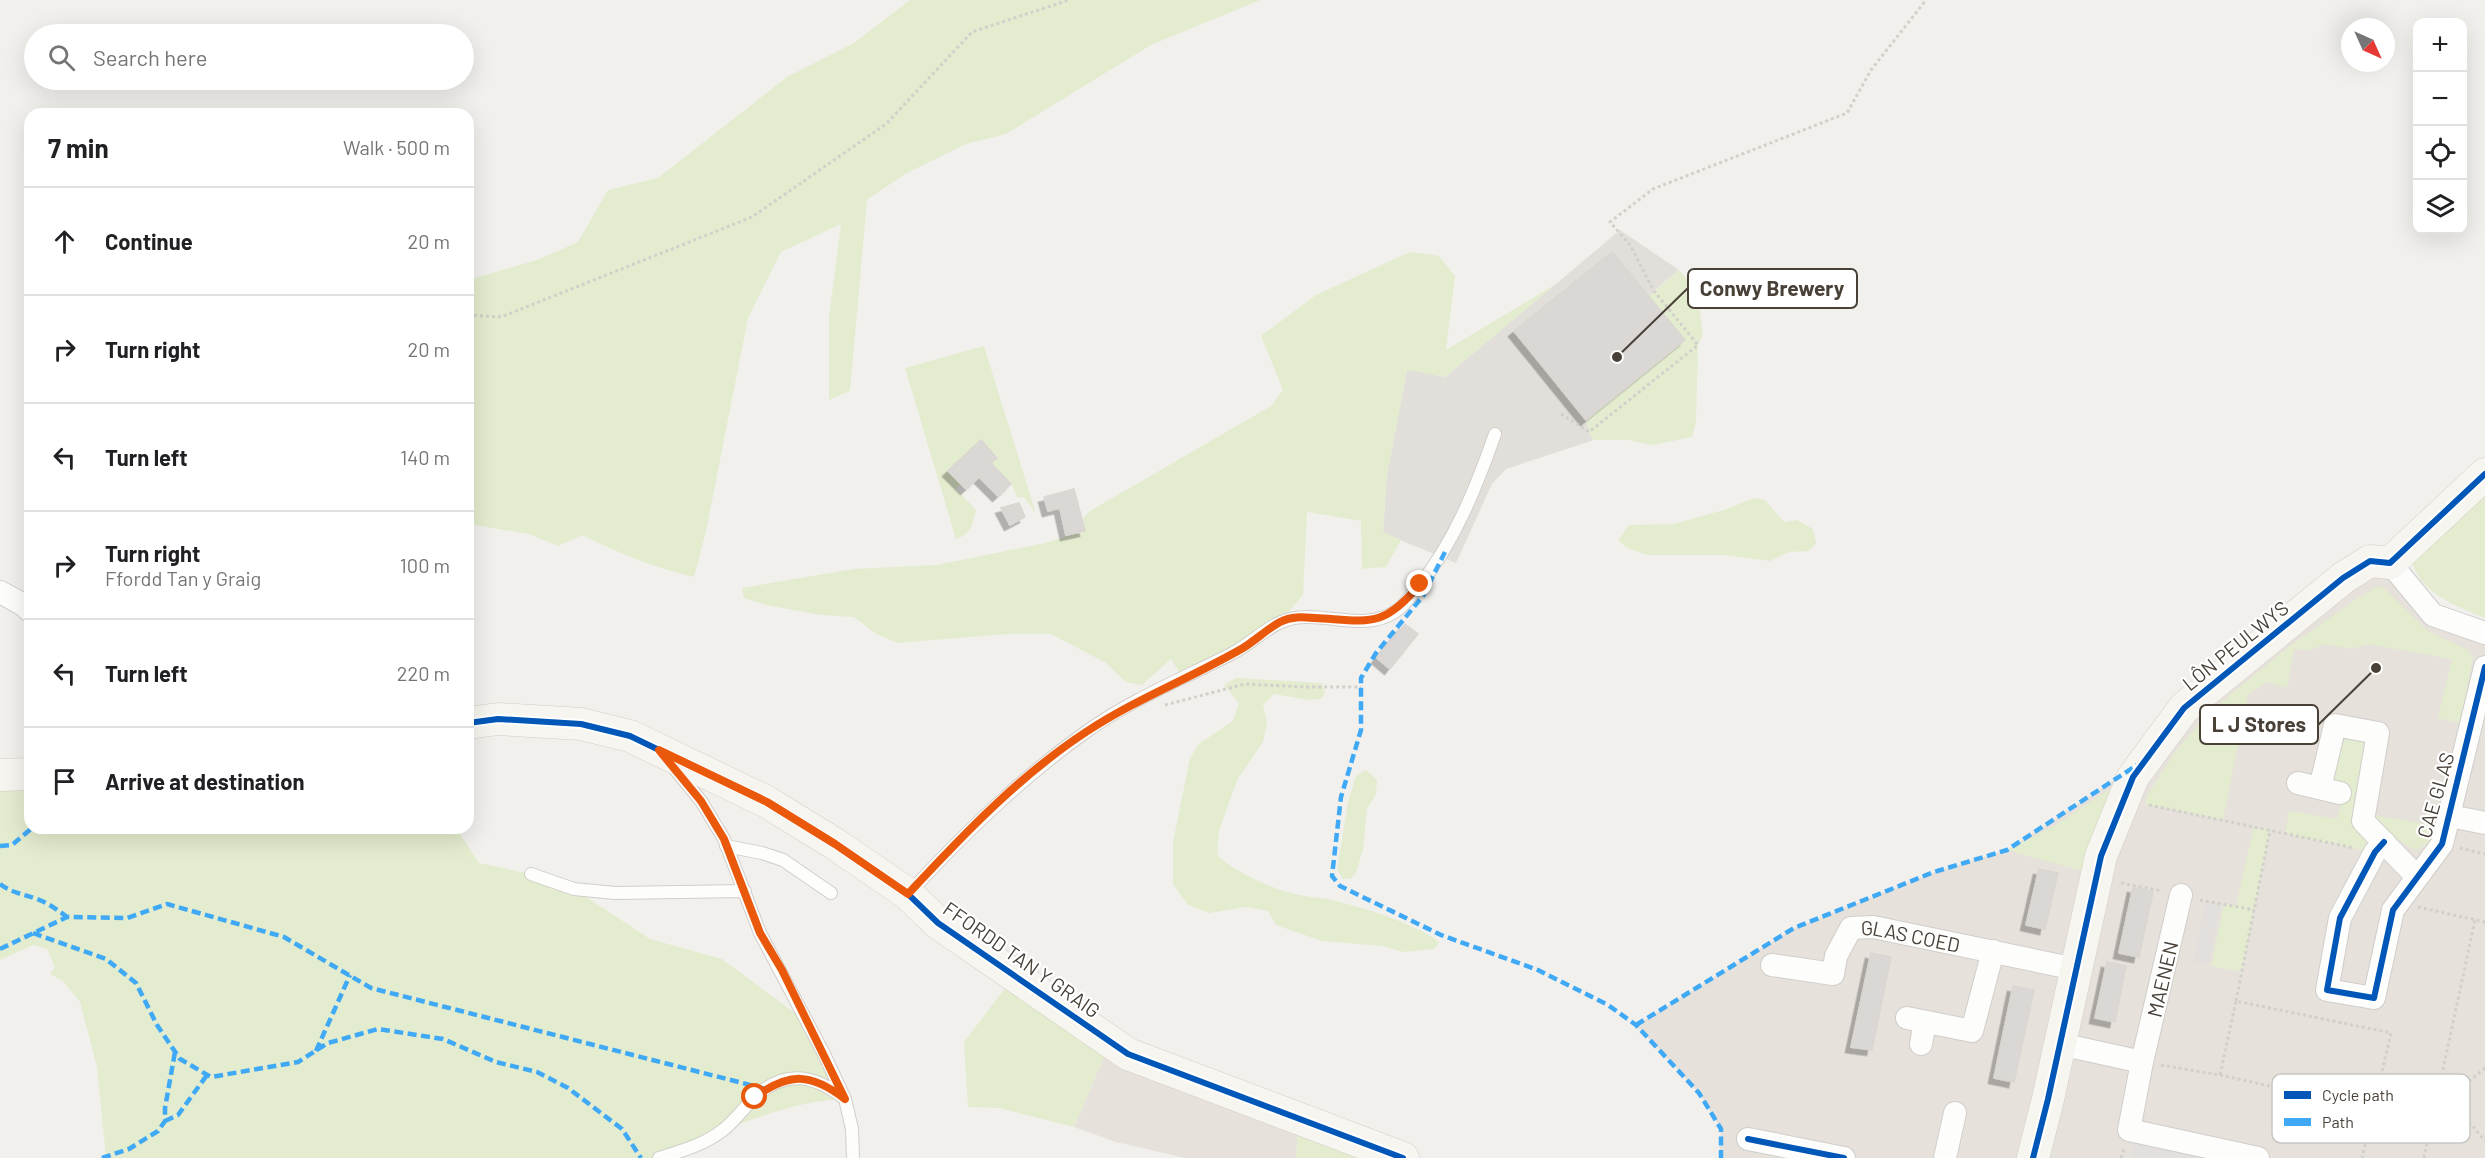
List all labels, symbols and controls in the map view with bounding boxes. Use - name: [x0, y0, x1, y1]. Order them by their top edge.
- north arrow: [2341, 18, 2395, 72]
- map controls: [2413, 18, 2467, 234]
- button: +: [2413, 18, 2467, 72]
- search box: [24, 24, 474, 90]
- icon: search: [45, 41, 78, 74]
- text: Search here: [93, 44, 207, 70]
- button: −: [2413, 72, 2467, 126]
- button: locate: [2413, 126, 2467, 180]
- text: 7 min: [48, 132, 109, 163]
- text: Walk · 500 m: [343, 135, 450, 159]
- button: layers: [2413, 180, 2467, 234]
- icon: ahead: [48, 225, 81, 258]
- text: Continue: [105, 228, 193, 254]
- text: 20 m: [407, 229, 450, 253]
- callout: Conwy Brewery: [1688, 269, 1857, 308]
- text: Conwy Brewery: [1700, 275, 1845, 300]
- icon: right: [48, 333, 81, 366]
- text: Turn right: [105, 336, 200, 362]
- text: 20 m: [407, 337, 450, 361]
- icon: left: [48, 441, 81, 474]
- text: Turn left: [105, 444, 188, 470]
- text: 140 m: [400, 445, 450, 469]
- text: Turn right: [105, 540, 200, 566]
- icon: right: [48, 549, 81, 582]
- text: 100 m: [400, 553, 450, 577]
- text: Ffordd Tan y Graig: [105, 566, 261, 590]
- route end: [1406, 570, 1432, 596]
- street label: LÔN PEULWYS: [2177, 595, 2293, 695]
- icon: left: [48, 657, 81, 690]
- text: Turn left: [105, 660, 188, 686]
- text: 220 m: [397, 661, 450, 685]
- callout: L J Stores: [2200, 705, 2318, 744]
- text: L J Stores: [2212, 711, 2306, 736]
- street label: CAE GLAS: [2411, 749, 2459, 841]
- icon: arrive: [48, 765, 81, 798]
- text: Arrive at destination: [105, 768, 304, 794]
- street label: FFORDD TAN Y GRAIG: [939, 896, 1105, 1022]
- street label: GLAS COED: [1860, 915, 1962, 957]
- street label: MAENEN: [2142, 939, 2182, 1019]
- legend: [2272, 1074, 2470, 1143]
- route start: [741, 1083, 767, 1109]
- text: Cycle path: [2322, 1085, 2394, 1104]
- text: Path: [2322, 1112, 2354, 1131]

